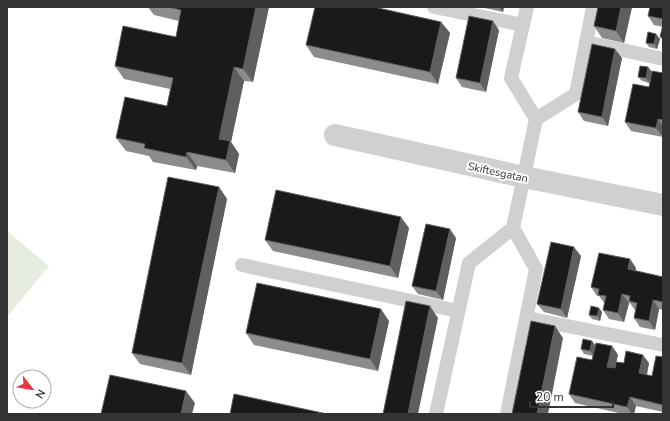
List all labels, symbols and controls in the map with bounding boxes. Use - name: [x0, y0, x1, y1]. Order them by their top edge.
- street label: Skiftesgatan: [466, 159, 529, 186]
- north arrow: [12, 369, 52, 409]
- scale bar: [530, 383, 613, 409]
- text: N: [32, 387, 49, 401]
- text: 20 m: [536, 389, 564, 405]

